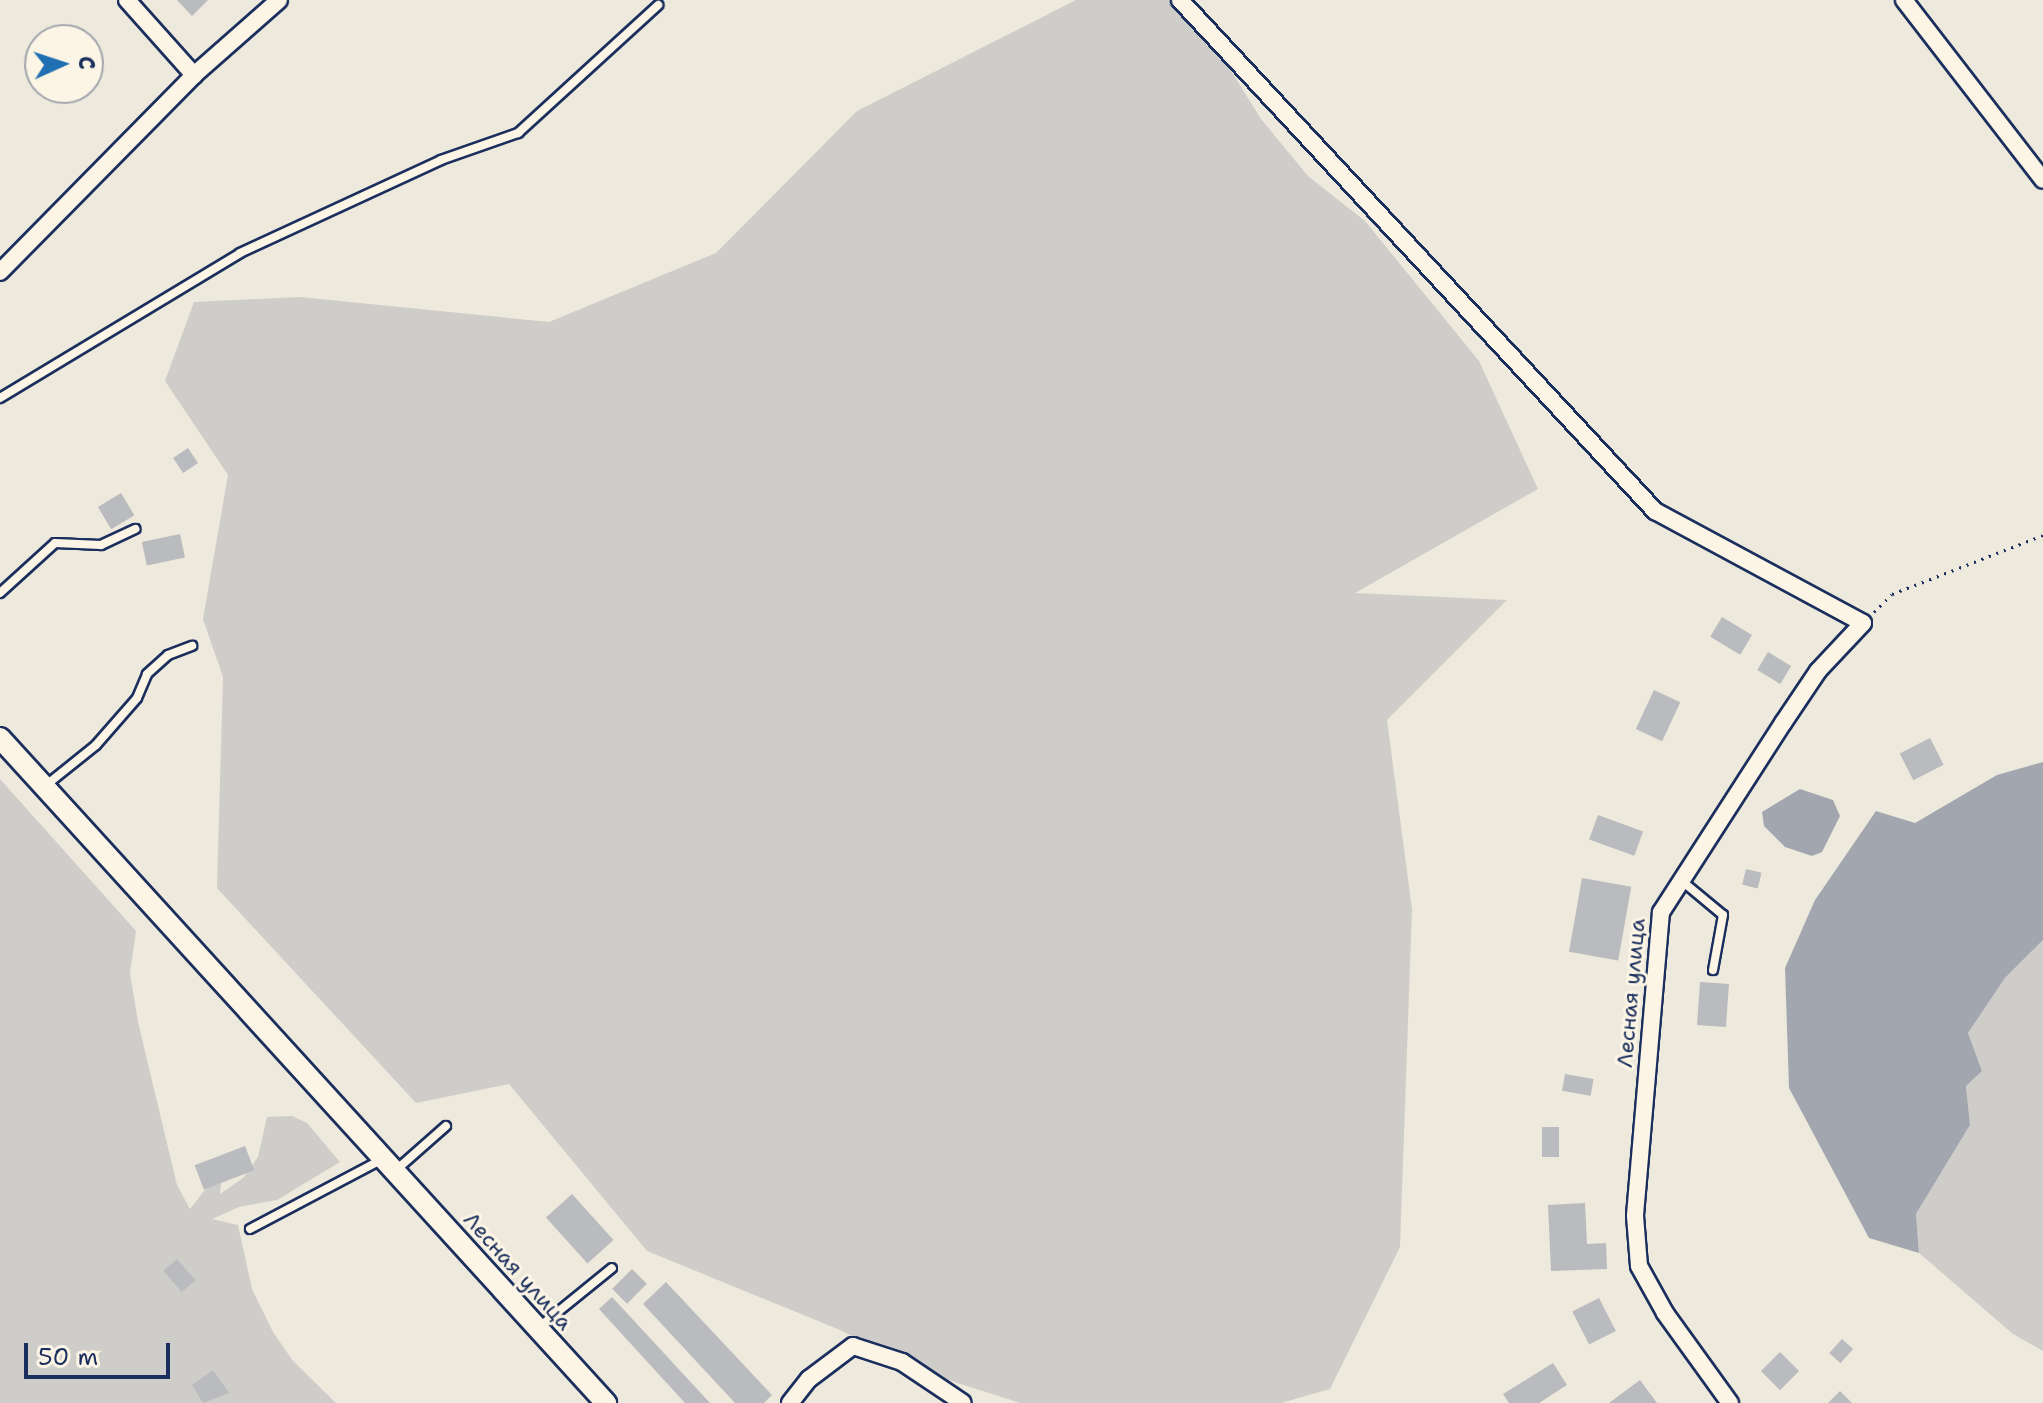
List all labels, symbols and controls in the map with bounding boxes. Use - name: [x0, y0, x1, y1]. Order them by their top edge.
- north arrow: [24, 24, 104, 104]
- text: С: [72, 55, 101, 70]
- street label: Лесная улица: [1611, 917, 1651, 1069]
- street label: Лесная улица: [458, 1206, 578, 1336]
- scale bar: [28, 1327, 174, 1377]
- text: 50 m: [38, 1341, 98, 1373]

